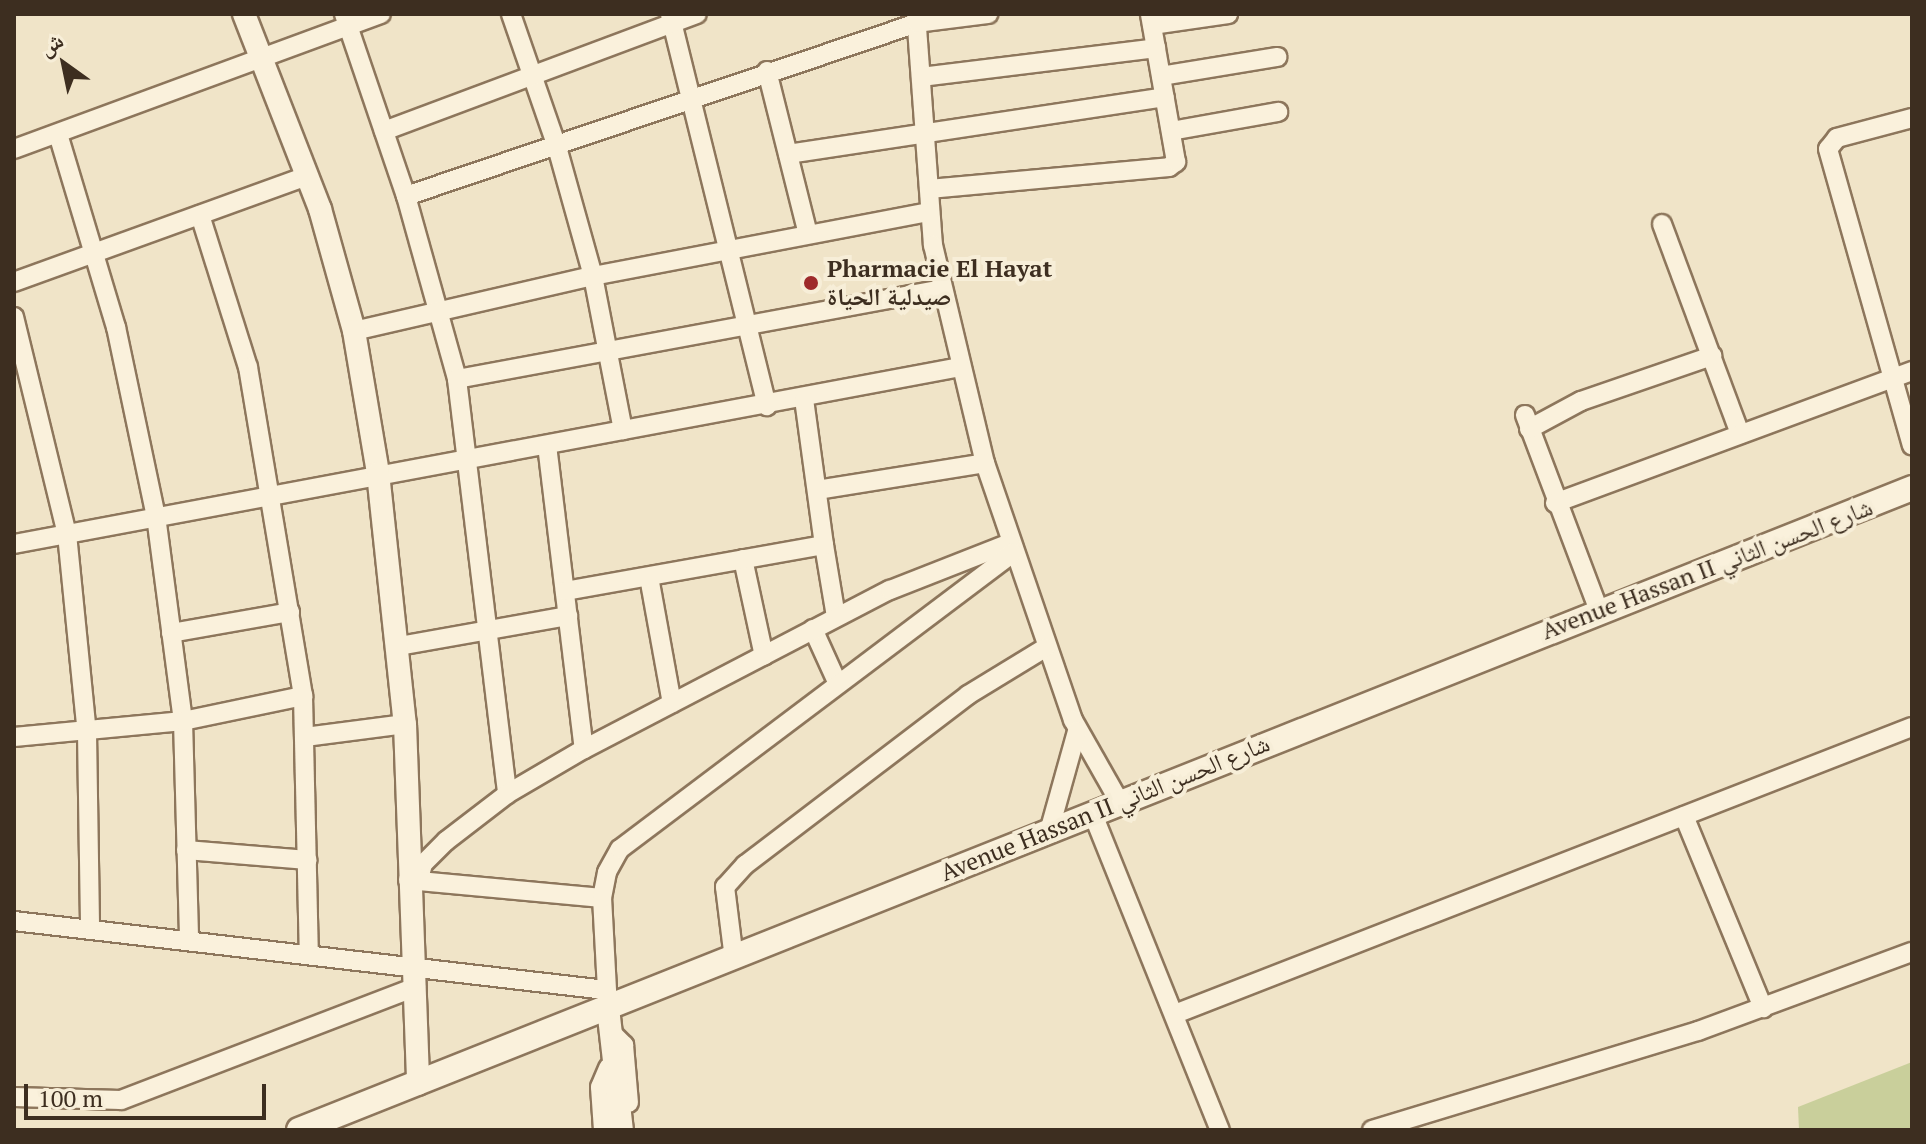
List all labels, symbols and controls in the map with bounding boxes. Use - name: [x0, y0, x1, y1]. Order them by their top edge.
- north arrow: [24, 24, 104, 104]
- text: ش: [33, 25, 68, 62]
- place label: Pharmacie El Hayat صيدلية الحياة: [827, 255, 1052, 311]
- marker: Pharmacie El Hayat صيدلية الحياة: [802, 274, 820, 292]
- street label: Avenue Hassan II شارع الحسن الثاني: [1537, 492, 1877, 646]
- street label: Avenue Hassan II شارع الحسن الثاني: [936, 729, 1274, 887]
- scale bar: [28, 1068, 270, 1118]
- text: 100 m: [38, 1082, 103, 1114]

